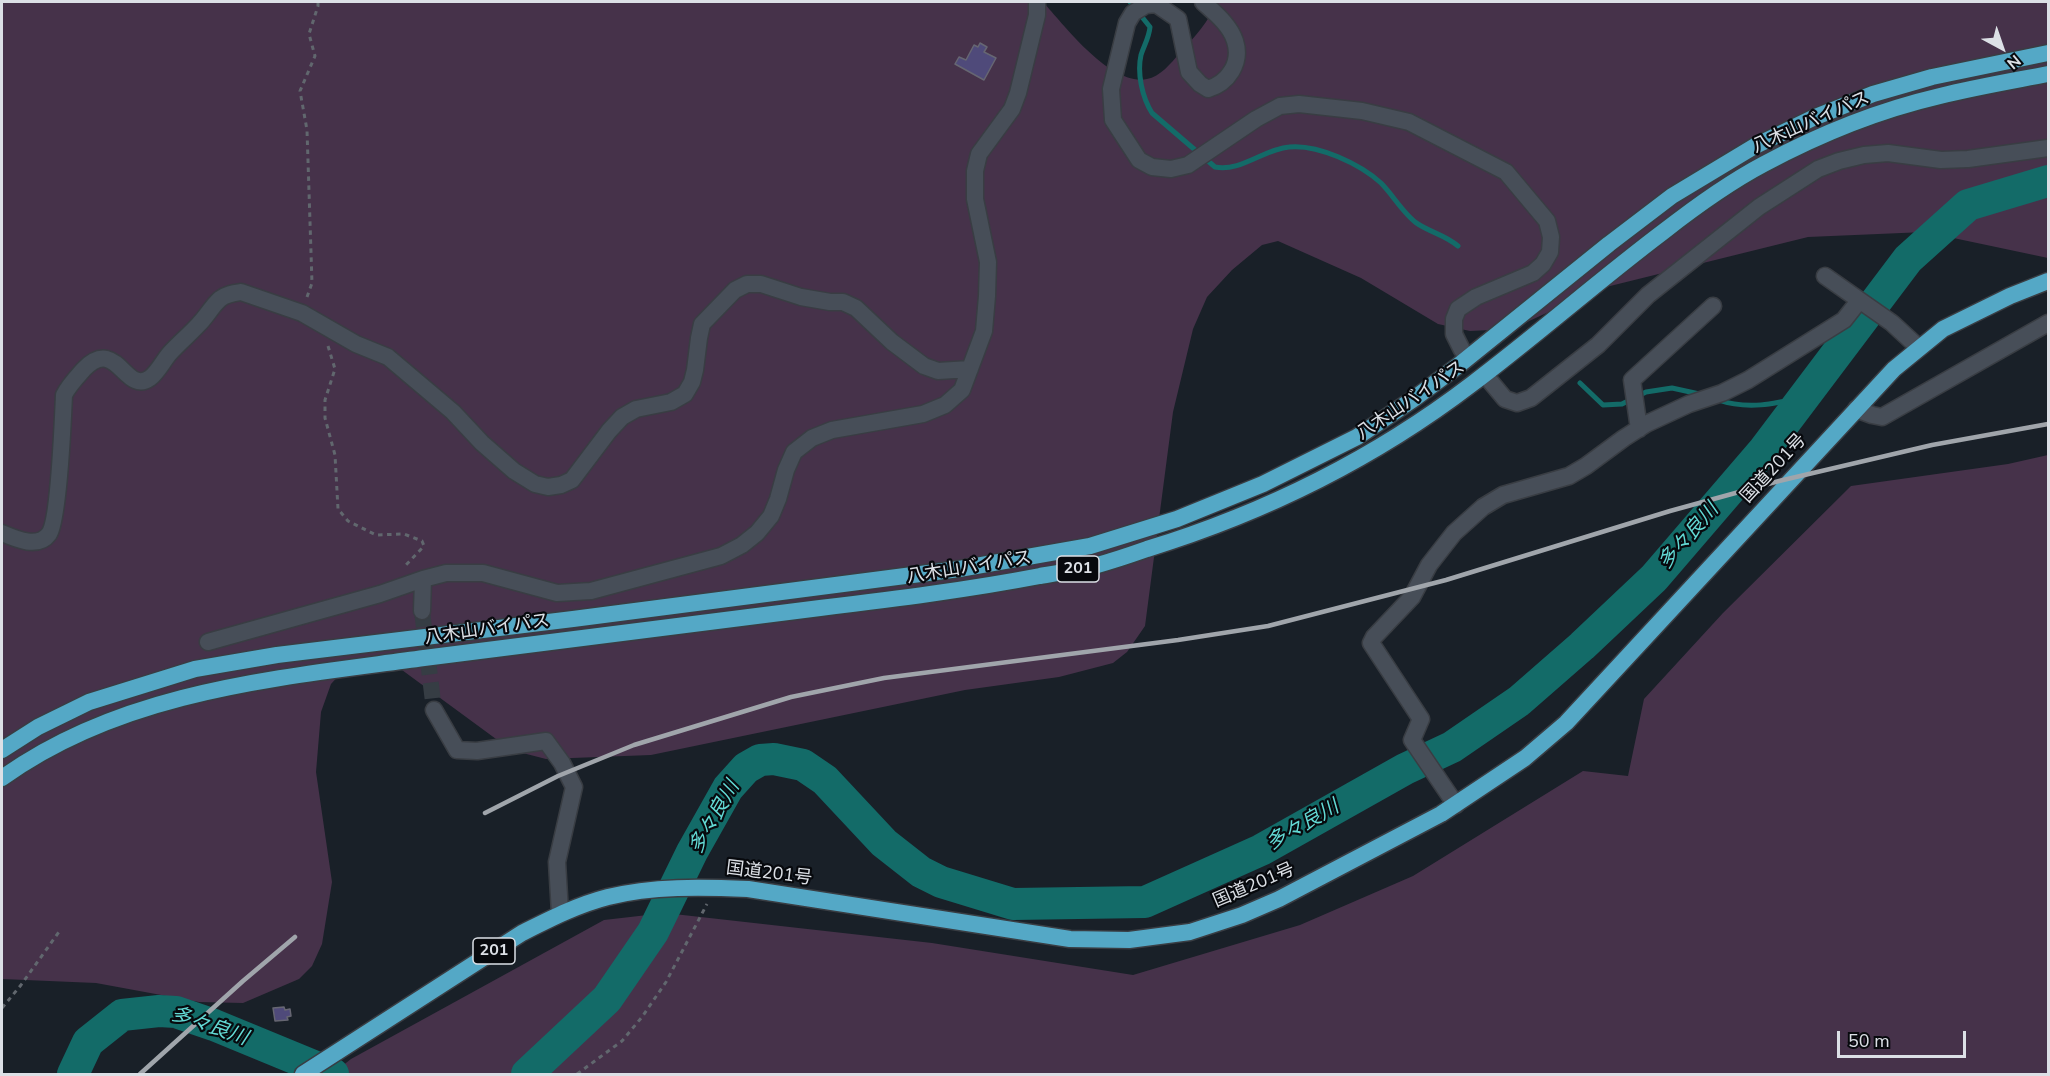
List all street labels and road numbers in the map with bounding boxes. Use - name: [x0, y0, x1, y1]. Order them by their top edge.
- street label: 八木山バイパス: [1749, 88, 1873, 158]
- street label: 八木山バイパス: [1353, 357, 1469, 445]
- street label: 国道201号: [1737, 430, 1811, 508]
- street label: 八木山バイパス: [905, 547, 1033, 589]
- road number: 201: [1057, 556, 1099, 582]
- street label: 八木山バイパス: [423, 611, 551, 649]
- street label: 国道201号: [725, 858, 813, 890]
- street label: 国道201号: [1210, 859, 1298, 913]
- road number: 201: [473, 938, 515, 964]

